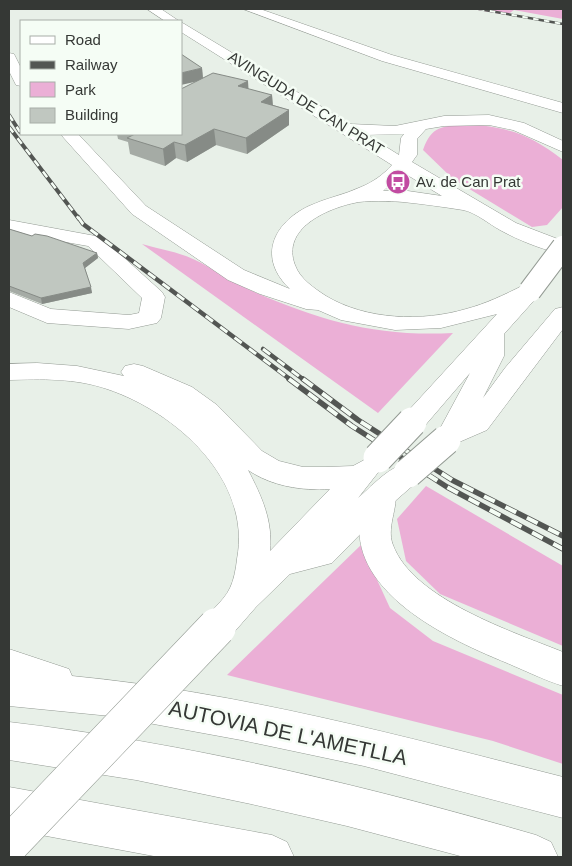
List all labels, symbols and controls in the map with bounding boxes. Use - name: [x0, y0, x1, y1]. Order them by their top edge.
- legend: [20, 20, 182, 135]
- text: Road: [65, 31, 101, 48]
- street label: AVINGUDA DE CAN PRAT: [225, 48, 387, 158]
- text: Railway: [65, 56, 118, 73]
- text: Park: [65, 81, 96, 98]
- text: Building: [65, 106, 118, 123]
- bus stop icon: Av. de Can Prat: [385, 169, 411, 195]
- place label: Av. de Can Prat: [416, 173, 521, 190]
- street label: AUTOVIA DE L'AMETLLA: [167, 696, 409, 769]

